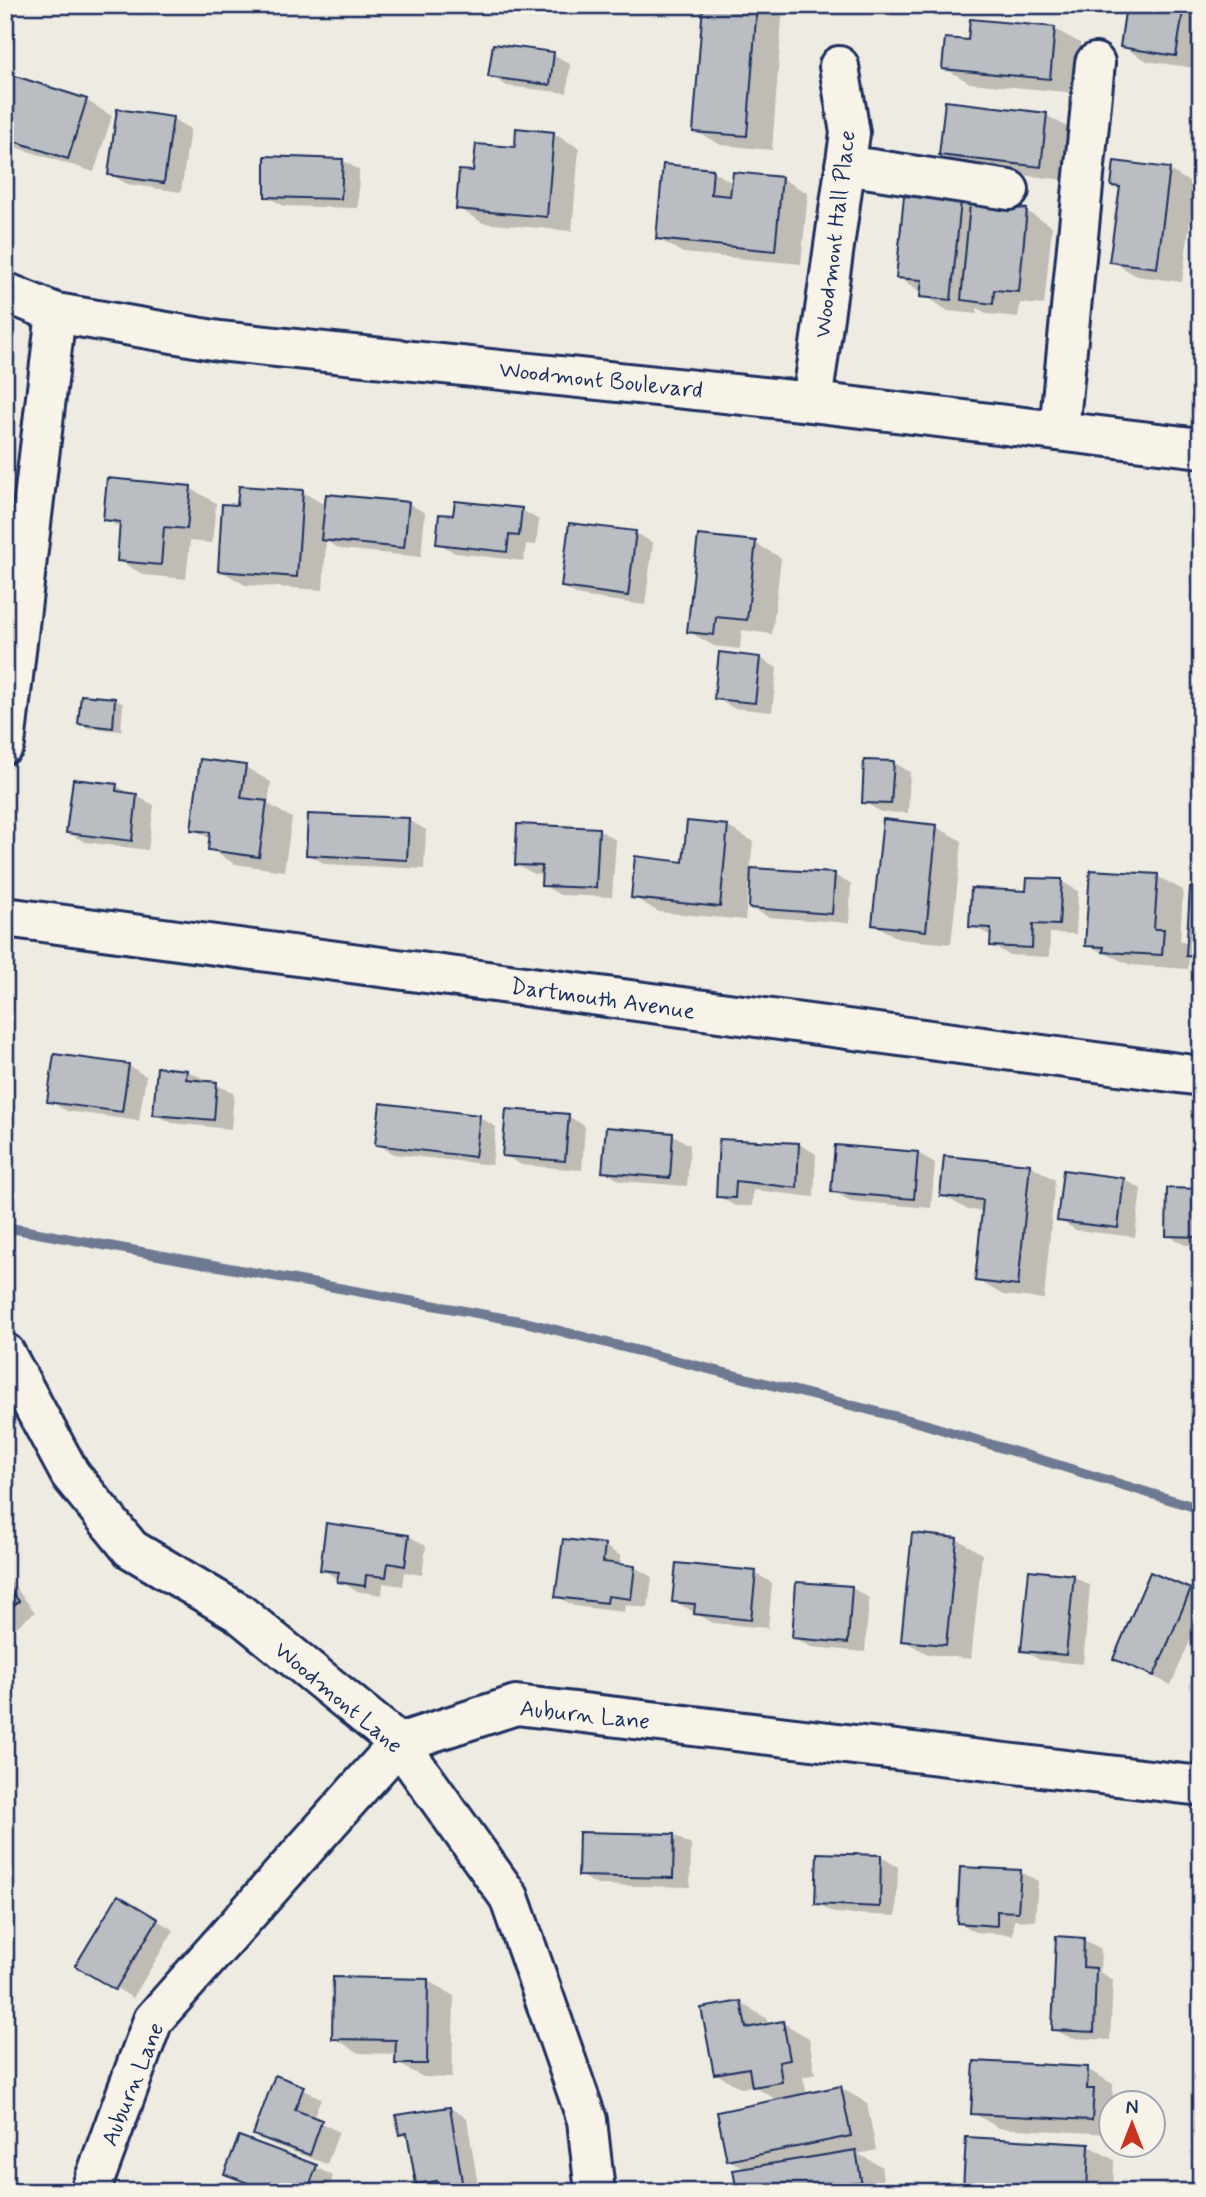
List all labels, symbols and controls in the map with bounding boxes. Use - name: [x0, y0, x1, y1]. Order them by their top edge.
- street label: Woodmont Hall Place: [808, 129, 864, 340]
- street label: Woodmont Boulevard: [497, 355, 704, 407]
- street label: Dartmouth Avenue: [509, 972, 697, 1028]
- street label: Woodmont Lane: [267, 1636, 408, 1761]
- street label: Auburn Lane: [518, 1694, 651, 1738]
- street label: Auburn Lane: [95, 2019, 172, 2151]
- north arrow: [1098, 2088, 1168, 2158]
- text: N: [1126, 2096, 1138, 2121]

